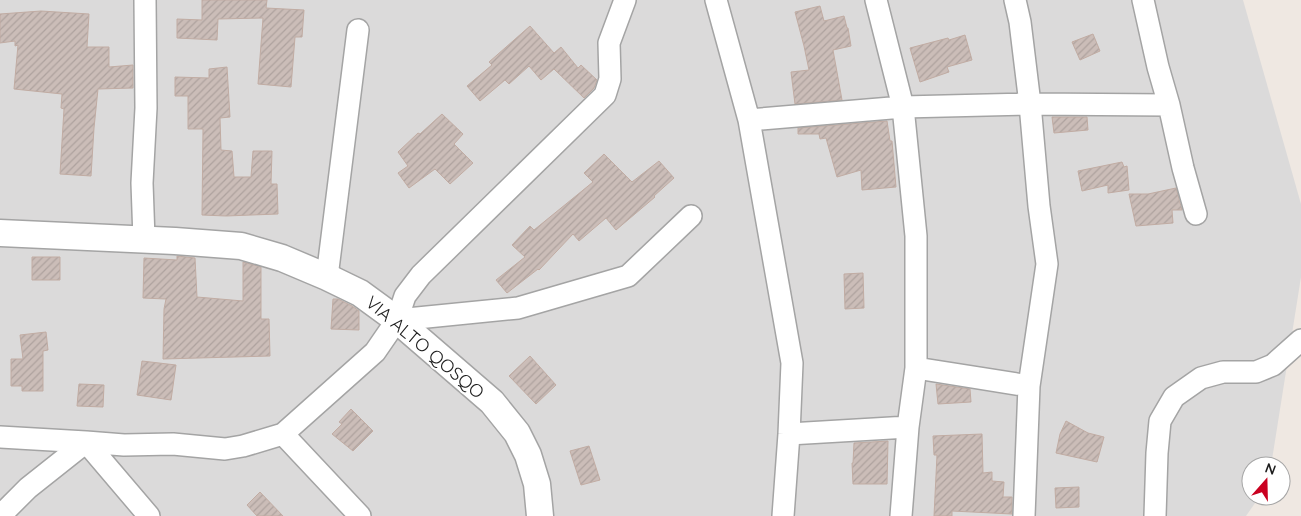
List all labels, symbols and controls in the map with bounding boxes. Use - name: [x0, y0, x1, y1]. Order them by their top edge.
- street label: VIA ALTO QOSQO: [361, 291, 489, 403]
- north arrow: [1241, 456, 1291, 506]
- text: N: [1263, 459, 1278, 479]

